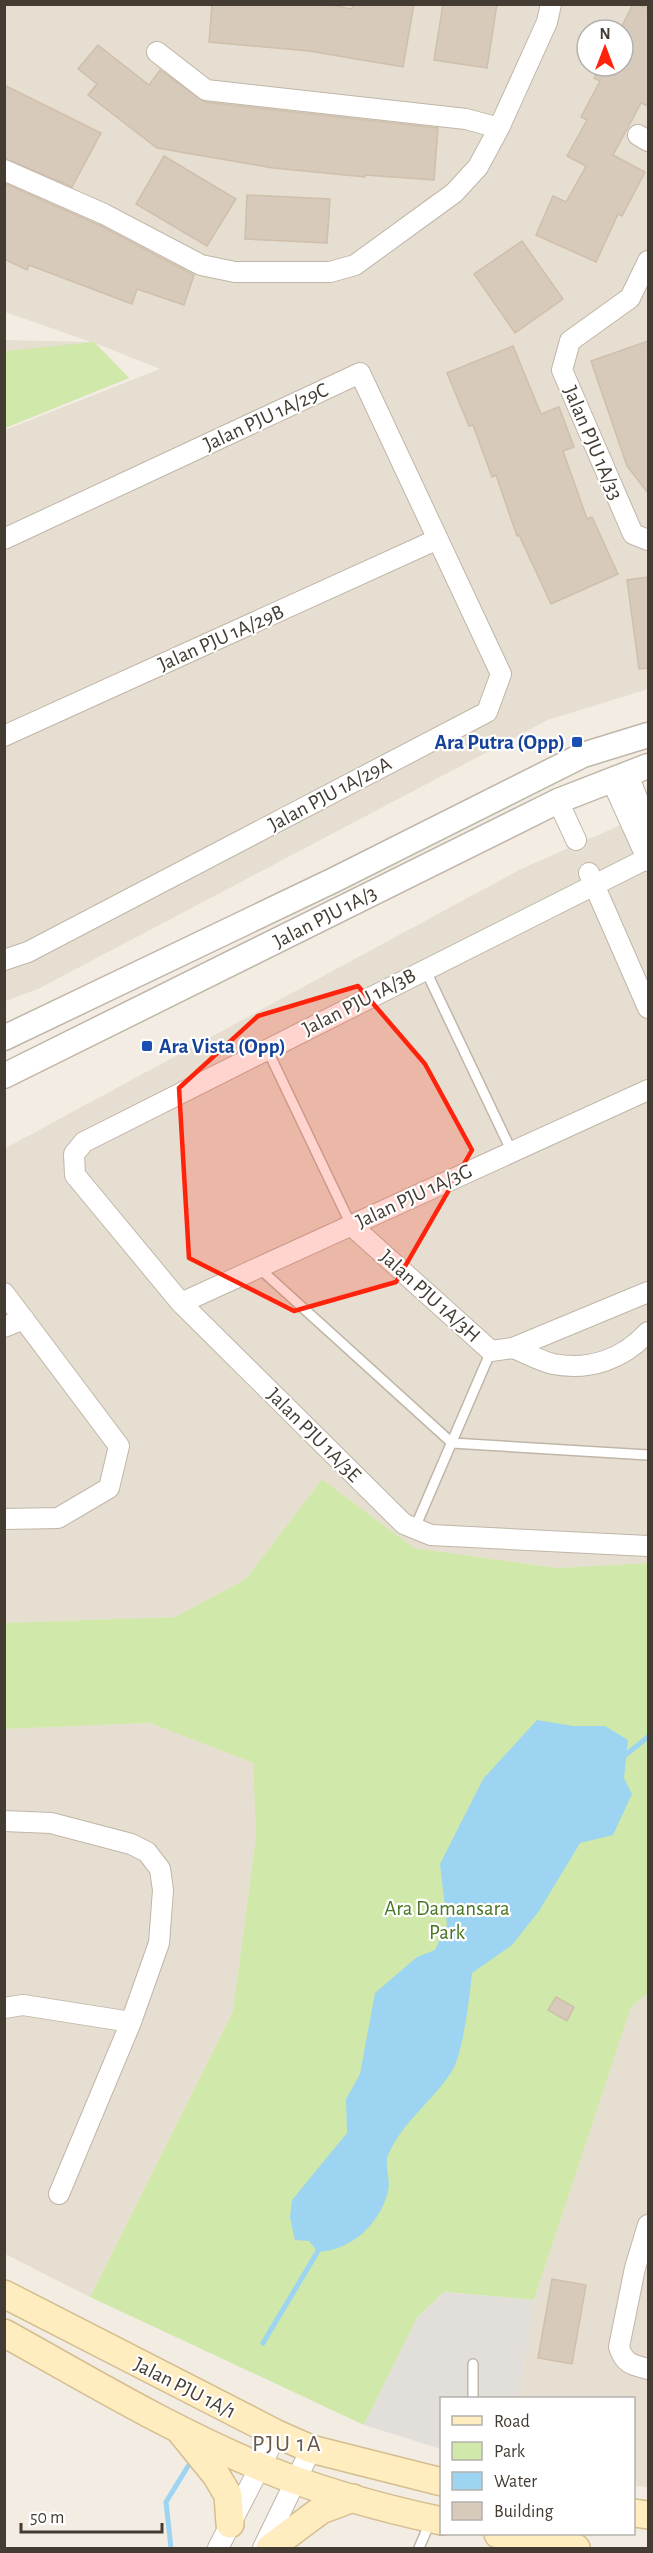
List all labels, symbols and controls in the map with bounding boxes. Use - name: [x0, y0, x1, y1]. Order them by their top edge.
- north arrow: [575, 18, 635, 78]
- text: N: [599, 26, 611, 42]
- street label: Jalan PJU 1A/29C: [201, 379, 331, 455]
- street label: Jalan PJU 1A/33: [560, 383, 626, 503]
- street label: Jalan PJU 1A/29B: [155, 601, 287, 675]
- place label: Ara Putra (Opp): [435, 732, 565, 753]
- marker: Ara Putra (Opp): [570, 735, 584, 749]
- street label: Jalan PJU 1A/29A: [265, 753, 395, 835]
- street label: Jalan PJU 1A/3: [270, 882, 380, 952]
- street label: Jalan PJU 1A/3B: [299, 964, 419, 1040]
- place label: Ara Vista (Opp): [159, 1036, 286, 1057]
- marker: Ara Vista (Opp): [140, 1039, 154, 1053]
- street label: Jalan PJU 1A/3G: [353, 1160, 475, 1232]
- street label: Jalan PJU 1A/3H: [376, 1246, 484, 1346]
- street label: Jalan PJU 1A/3E: [263, 1384, 365, 1486]
- park label: Ara Damansara Park: [384, 1898, 510, 1943]
- street label: Jalan PJU 1A/1: [131, 2353, 239, 2423]
- legend: [440, 2397, 635, 2535]
- text: Road: [494, 2413, 530, 2431]
- district label: PJU 1A: [252, 2432, 322, 2456]
- text: Park: [494, 2443, 526, 2461]
- text: Water: [494, 2473, 537, 2491]
- scale bar: [21, 2496, 162, 2534]
- text: Building: [494, 2503, 554, 2521]
- text: 50 m: [30, 2509, 64, 2527]

